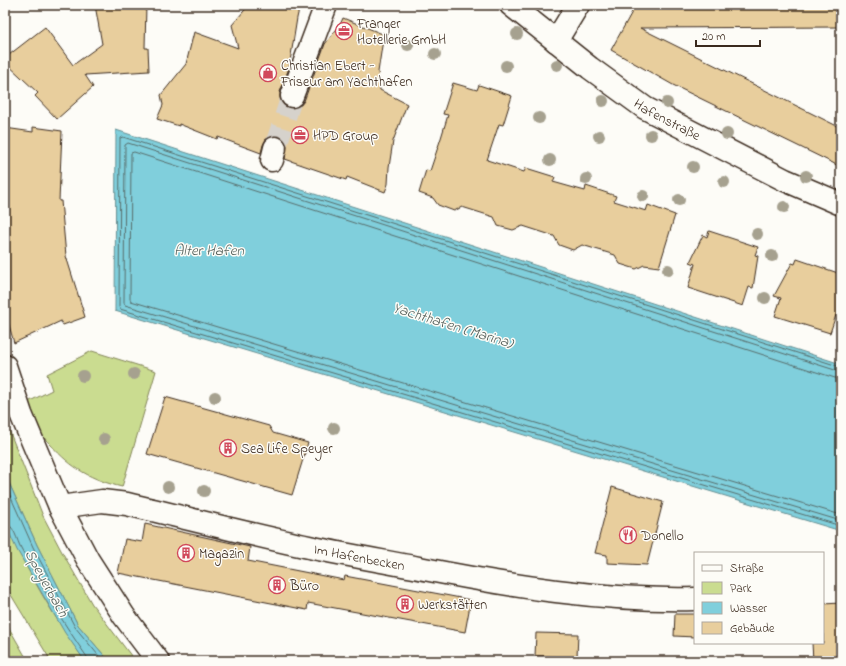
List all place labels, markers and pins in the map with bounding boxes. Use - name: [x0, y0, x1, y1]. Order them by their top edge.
- place label: Franger Hotellerie GmbH: [356, 14, 446, 51]
- office icon: Franger Hotellerie GmbH: [334, 21, 354, 41]
- place label: Christian Ebert - Friseur am Yachthafen: [280, 56, 412, 93]
- shop icon: Christian Ebert - Friseur am Yachthafen: [258, 63, 278, 83]
- office icon: HPD Group: [290, 125, 310, 145]
- place label: HPD Group: [313, 126, 379, 147]
- building icon: Sea Life Speyer: [218, 438, 238, 458]
- place label: Sea Life Speyer: [241, 439, 333, 461]
- restaurant icon: Donello: [618, 525, 638, 545]
- place label: Donello: [640, 526, 684, 547]
- building icon: Magazin: [176, 543, 196, 563]
- place label: Magazin: [199, 544, 244, 566]
- building icon: Büro: [267, 575, 287, 595]
- place label: Büro: [289, 576, 319, 597]
- building icon: Werkstätten: [395, 594, 415, 614]
- place label: Werkstätten: [418, 595, 487, 616]

